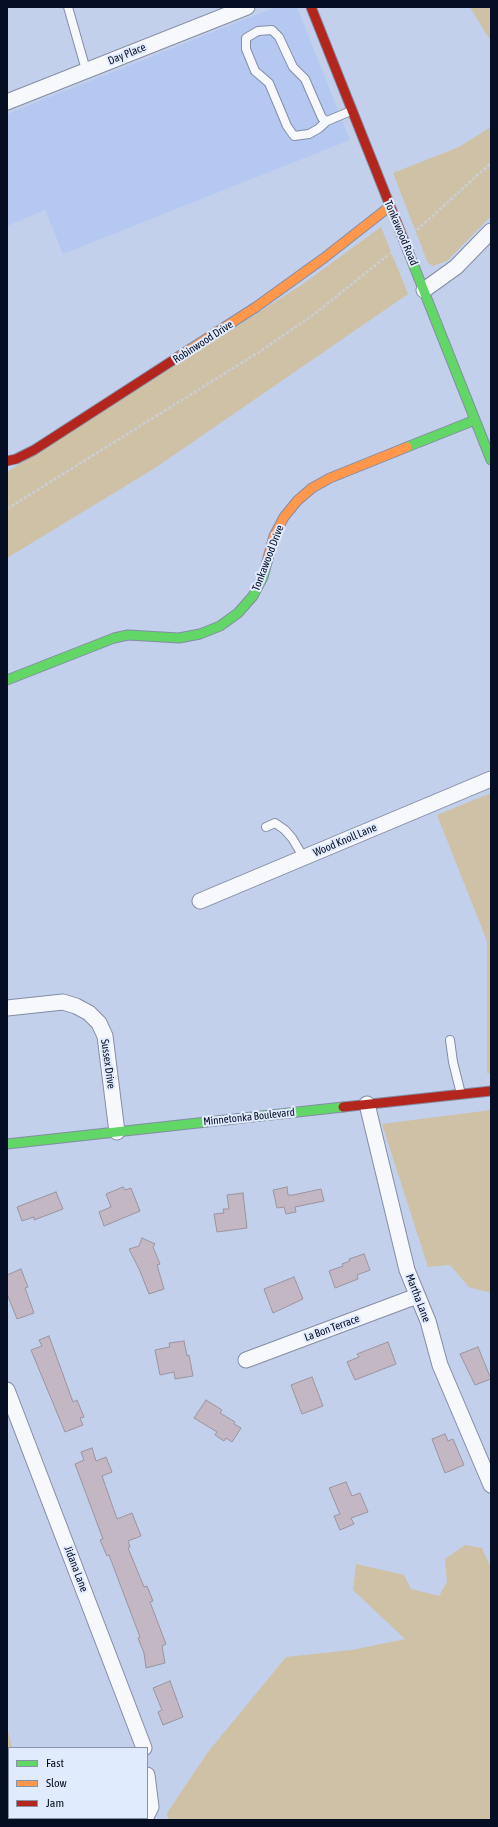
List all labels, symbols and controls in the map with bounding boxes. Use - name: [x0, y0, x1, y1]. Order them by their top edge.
- street label: Day Place: [106, 40, 148, 68]
- street label: Tonkawood Road: [381, 199, 421, 267]
- street label: Robinwood Drive: [171, 318, 235, 366]
- street label: Tonkawood Drive: [249, 523, 287, 593]
- street label: Wood Knoll Lane: [311, 821, 379, 859]
- street label: Sussex Drive: [98, 1038, 118, 1090]
- street label: Minnetonka Boulevard: [203, 1106, 295, 1128]
- street label: Martha Lane: [403, 1272, 433, 1324]
- street label: La Bon Terrace: [303, 1312, 361, 1344]
- street label: Jidana Lane: [61, 1544, 91, 1594]
- legend: [8, 1747, 148, 1819]
- text: Fast: [46, 1756, 64, 1770]
- text: Slow: [46, 1776, 67, 1790]
- text: Jam: [46, 1796, 64, 1810]

